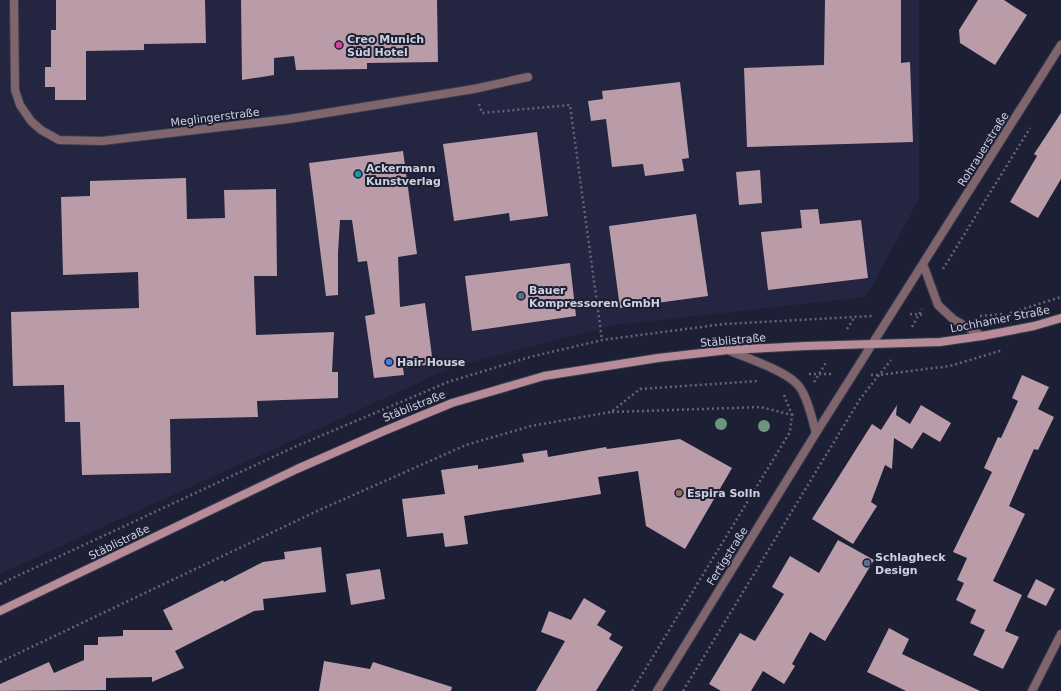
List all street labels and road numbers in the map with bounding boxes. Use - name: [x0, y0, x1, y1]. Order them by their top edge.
- street label: Meglingerstraße: [170, 106, 261, 129]
- street label: Rohrauerstraße: [955, 109, 1012, 189]
- street label: Lochhamer Straße: [949, 303, 1051, 336]
- street label: Stäblistraße: [700, 331, 767, 350]
- street label: Stäblistraße: [381, 388, 447, 425]
- street label: Stäblistraße: [87, 522, 152, 563]
- street label: Fertigstraße: [704, 524, 751, 588]

